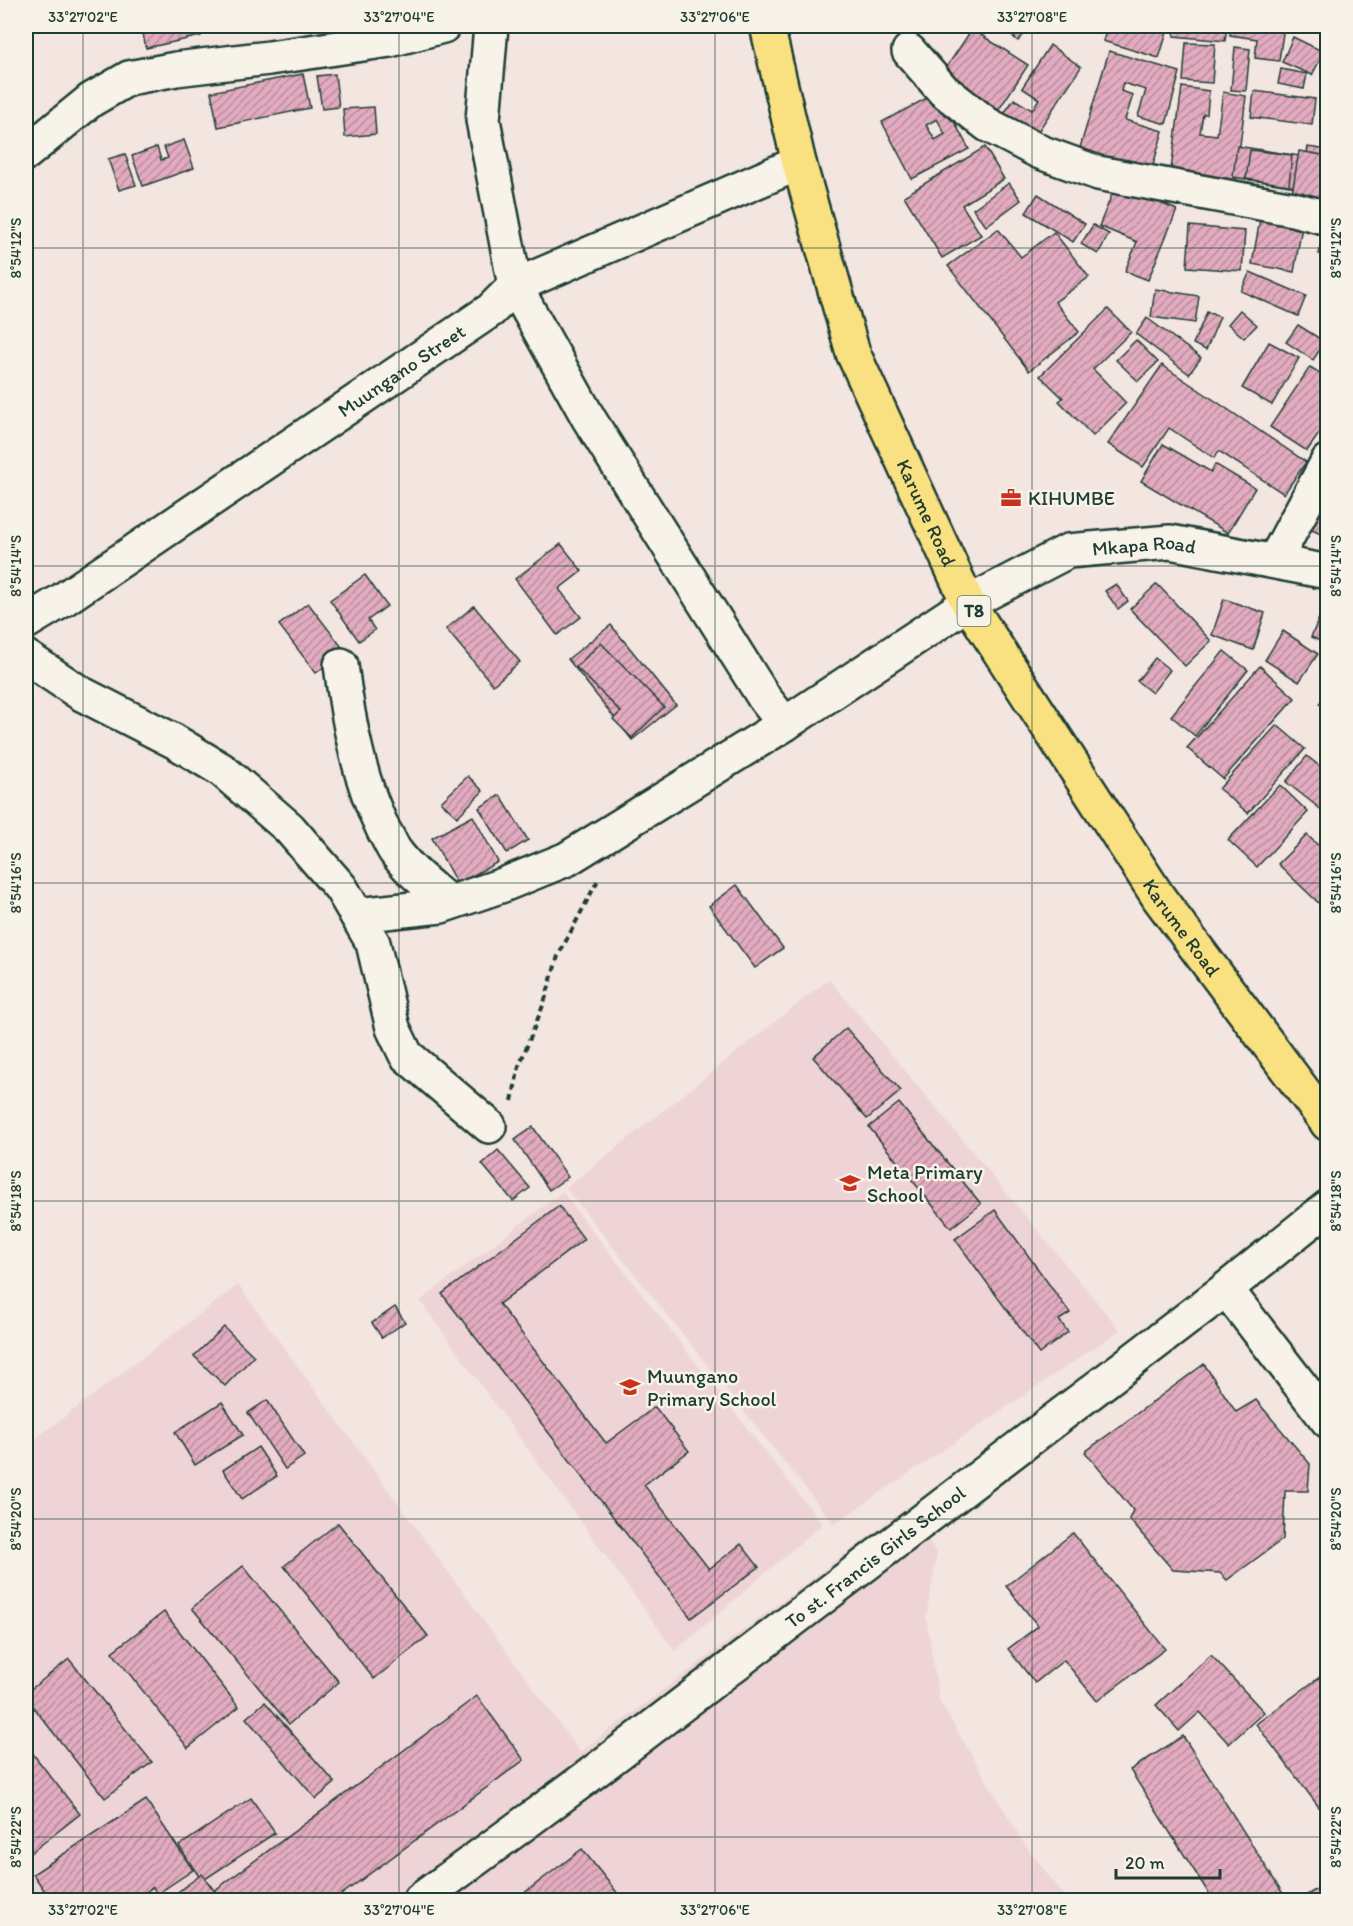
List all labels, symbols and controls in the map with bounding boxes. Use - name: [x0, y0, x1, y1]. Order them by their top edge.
- text: 33°27'02"E: [48, 8, 118, 26]
- text: 33°27'04"E: [364, 8, 434, 26]
- text: 33°27'06"E: [680, 8, 750, 26]
- text: 33°27'08"E: [997, 8, 1067, 26]
- text: 8°54'12"S: [7, 217, 25, 279]
- text: 8°54'12"S: [1327, 217, 1345, 279]
- street label: Muungano Street: [333, 319, 470, 422]
- street label: Karume Road: [891, 455, 961, 570]
- office icon: KIHUMBE: [999, 486, 1023, 510]
- place label: KIHUMBE: [1028, 486, 1115, 510]
- street label: Mkapa Road: [1091, 530, 1198, 561]
- text: 8°54'14"S: [7, 535, 25, 597]
- text: 8°54'14"S: [1327, 535, 1345, 597]
- road number: T8: [958, 596, 990, 626]
- text: 8°54'16"S: [7, 852, 25, 914]
- text: 8°54'16"S: [1327, 852, 1345, 914]
- street label: Karume Road: [1138, 874, 1225, 981]
- place label: Meta Primary School: [867, 1160, 983, 1207]
- text: 8°54'18"S: [7, 1170, 25, 1232]
- text: 8°54'18"S: [1327, 1170, 1345, 1232]
- school or university icon: Meta Primary School: [838, 1171, 862, 1195]
- place label: Muungano Primary School: [647, 1364, 777, 1411]
- school or university icon: Muungano Primary School: [618, 1375, 642, 1399]
- street label: To st. Francis Girls School: [780, 1480, 970, 1633]
- text: 8°54'20"S: [7, 1487, 25, 1551]
- text: 8°54'20"S: [1327, 1487, 1345, 1551]
- text: 8°54'22"S: [7, 1806, 25, 1868]
- text: 8°54'22"S: [1327, 1806, 1345, 1868]
- scale bar: [1116, 1842, 1220, 1880]
- text: 20 m: [1125, 1852, 1165, 1874]
- text: 33°27'02"E: [48, 1901, 118, 1919]
- text: 33°27'04"E: [364, 1901, 434, 1919]
- text: 33°27'06"E: [680, 1901, 750, 1919]
- text: 33°27'08"E: [997, 1901, 1067, 1919]

